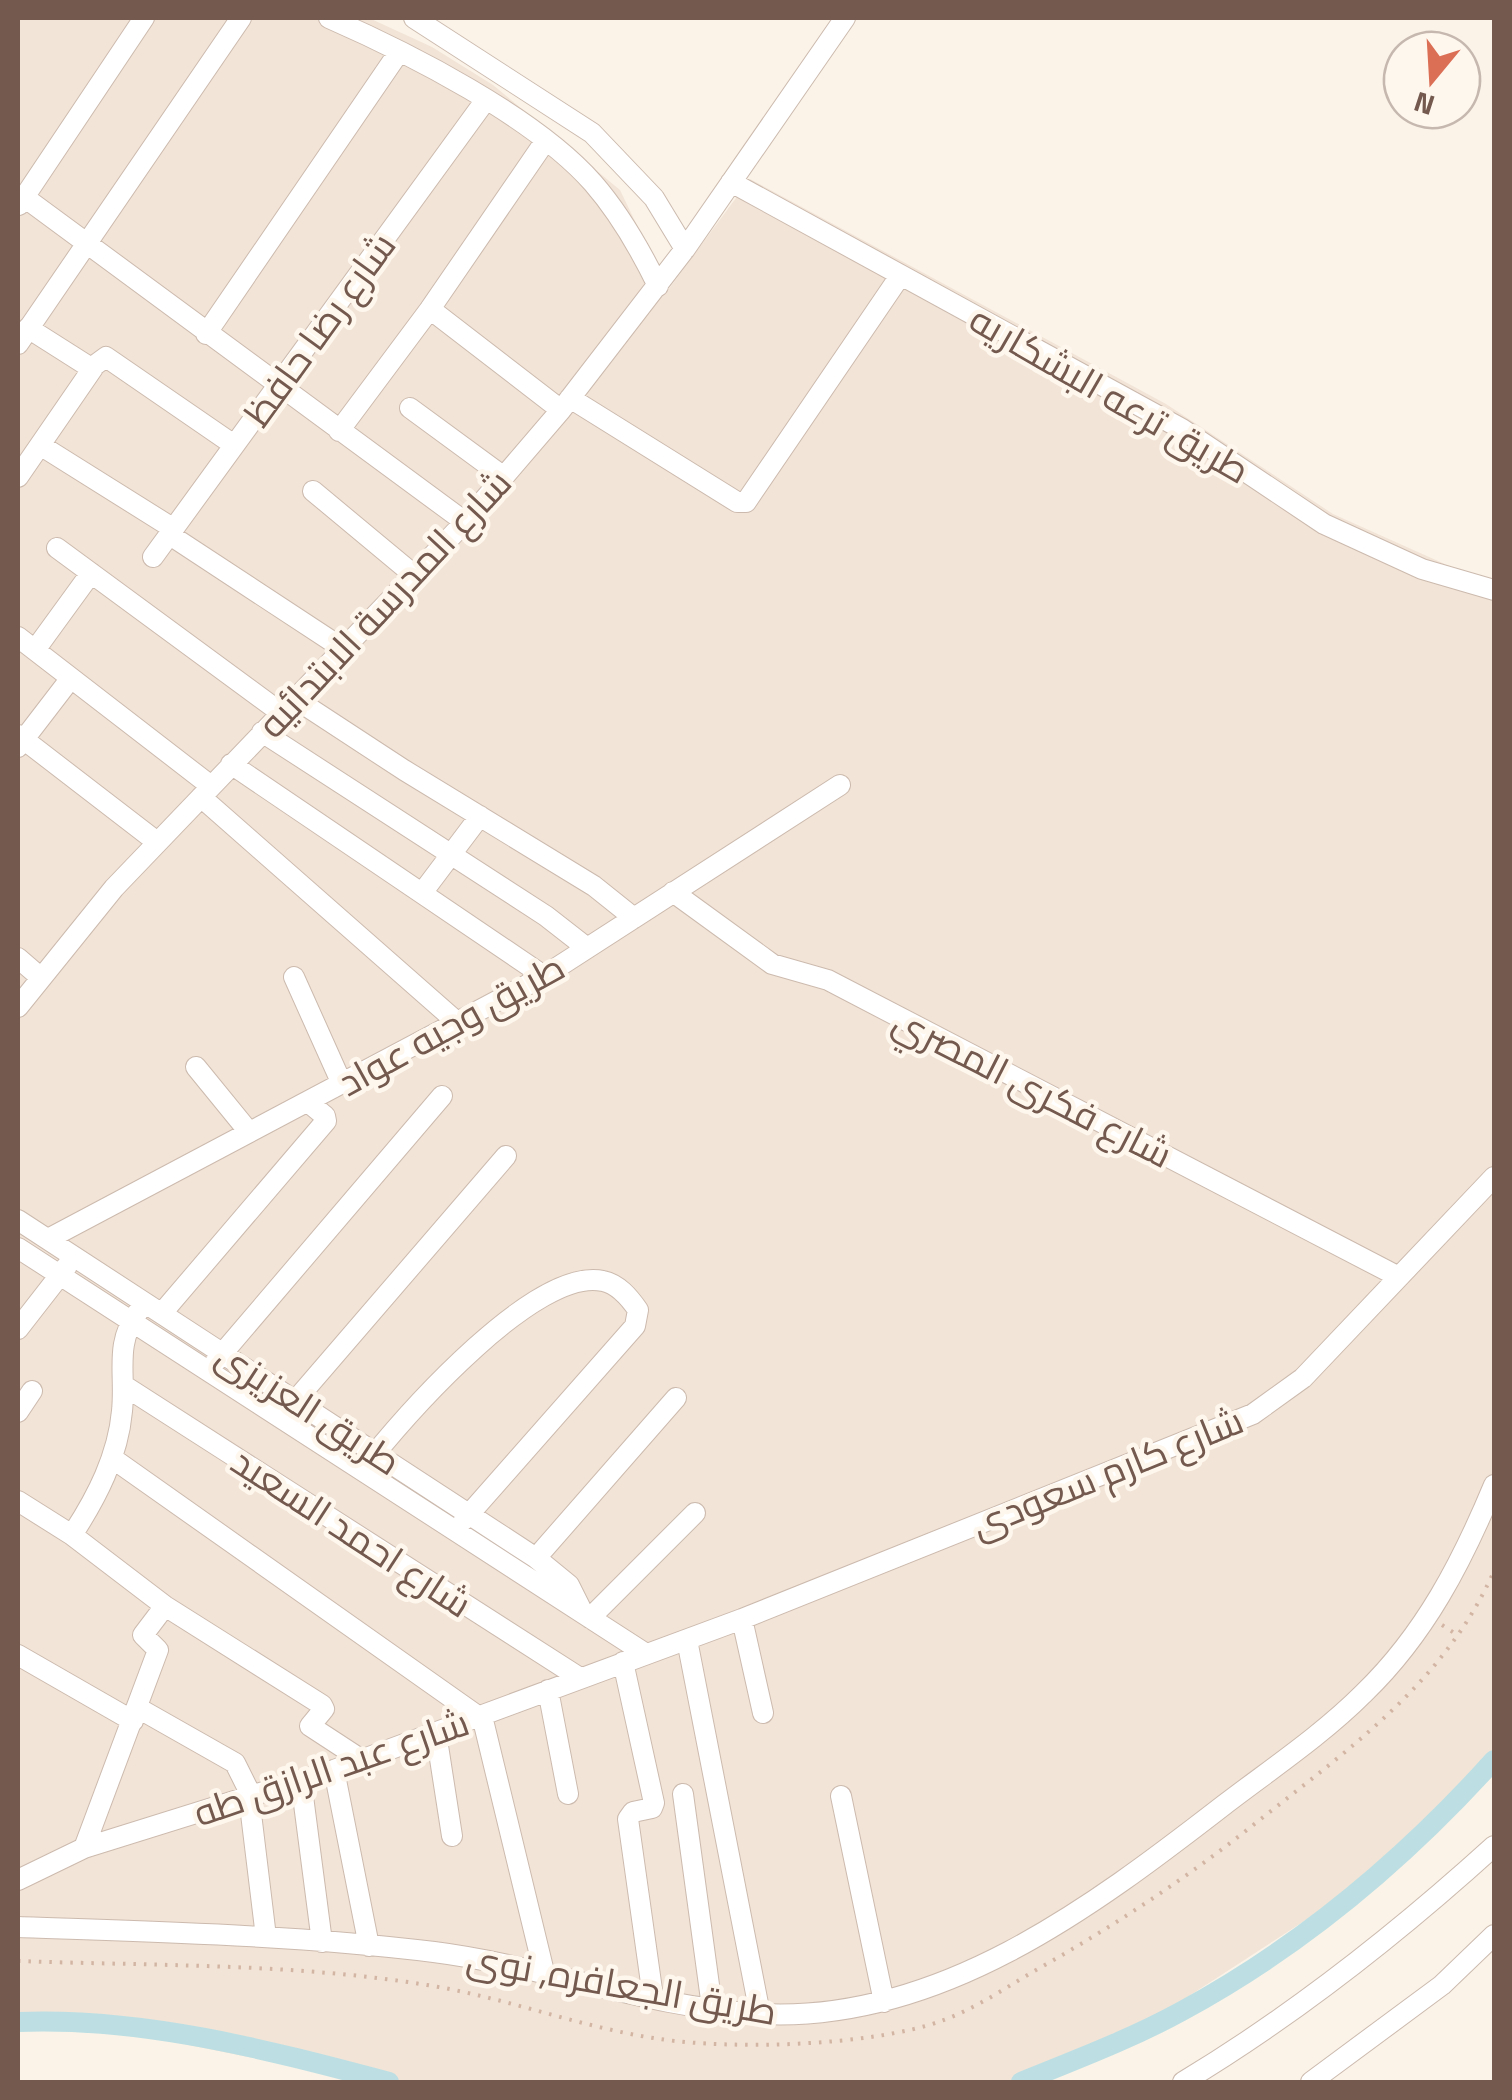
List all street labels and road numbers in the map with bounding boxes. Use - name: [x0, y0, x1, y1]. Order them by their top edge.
- street label: شارع رضا حافظ: [228, 220, 410, 438]
- street label: طريق ترعه البشكاريه: [959, 290, 1261, 498]
- street label: شارع المدرسة الابتدائيه: [243, 455, 525, 751]
- street label: طريق وجيه عواد: [327, 938, 575, 1110]
- street label: شارع فكرى المصري: [883, 992, 1183, 1183]
- street label: طريق العزيزى: [205, 1326, 413, 1490]
- street label: شارع كارم سعودى: [962, 1391, 1252, 1553]
- street label: شارع احمد السعيد: [220, 1432, 484, 1632]
- street label: شارع عبد الرازق طه: [185, 1693, 477, 1841]
- street label: طريق الجعافره, نوى: [462, 1928, 782, 2040]

